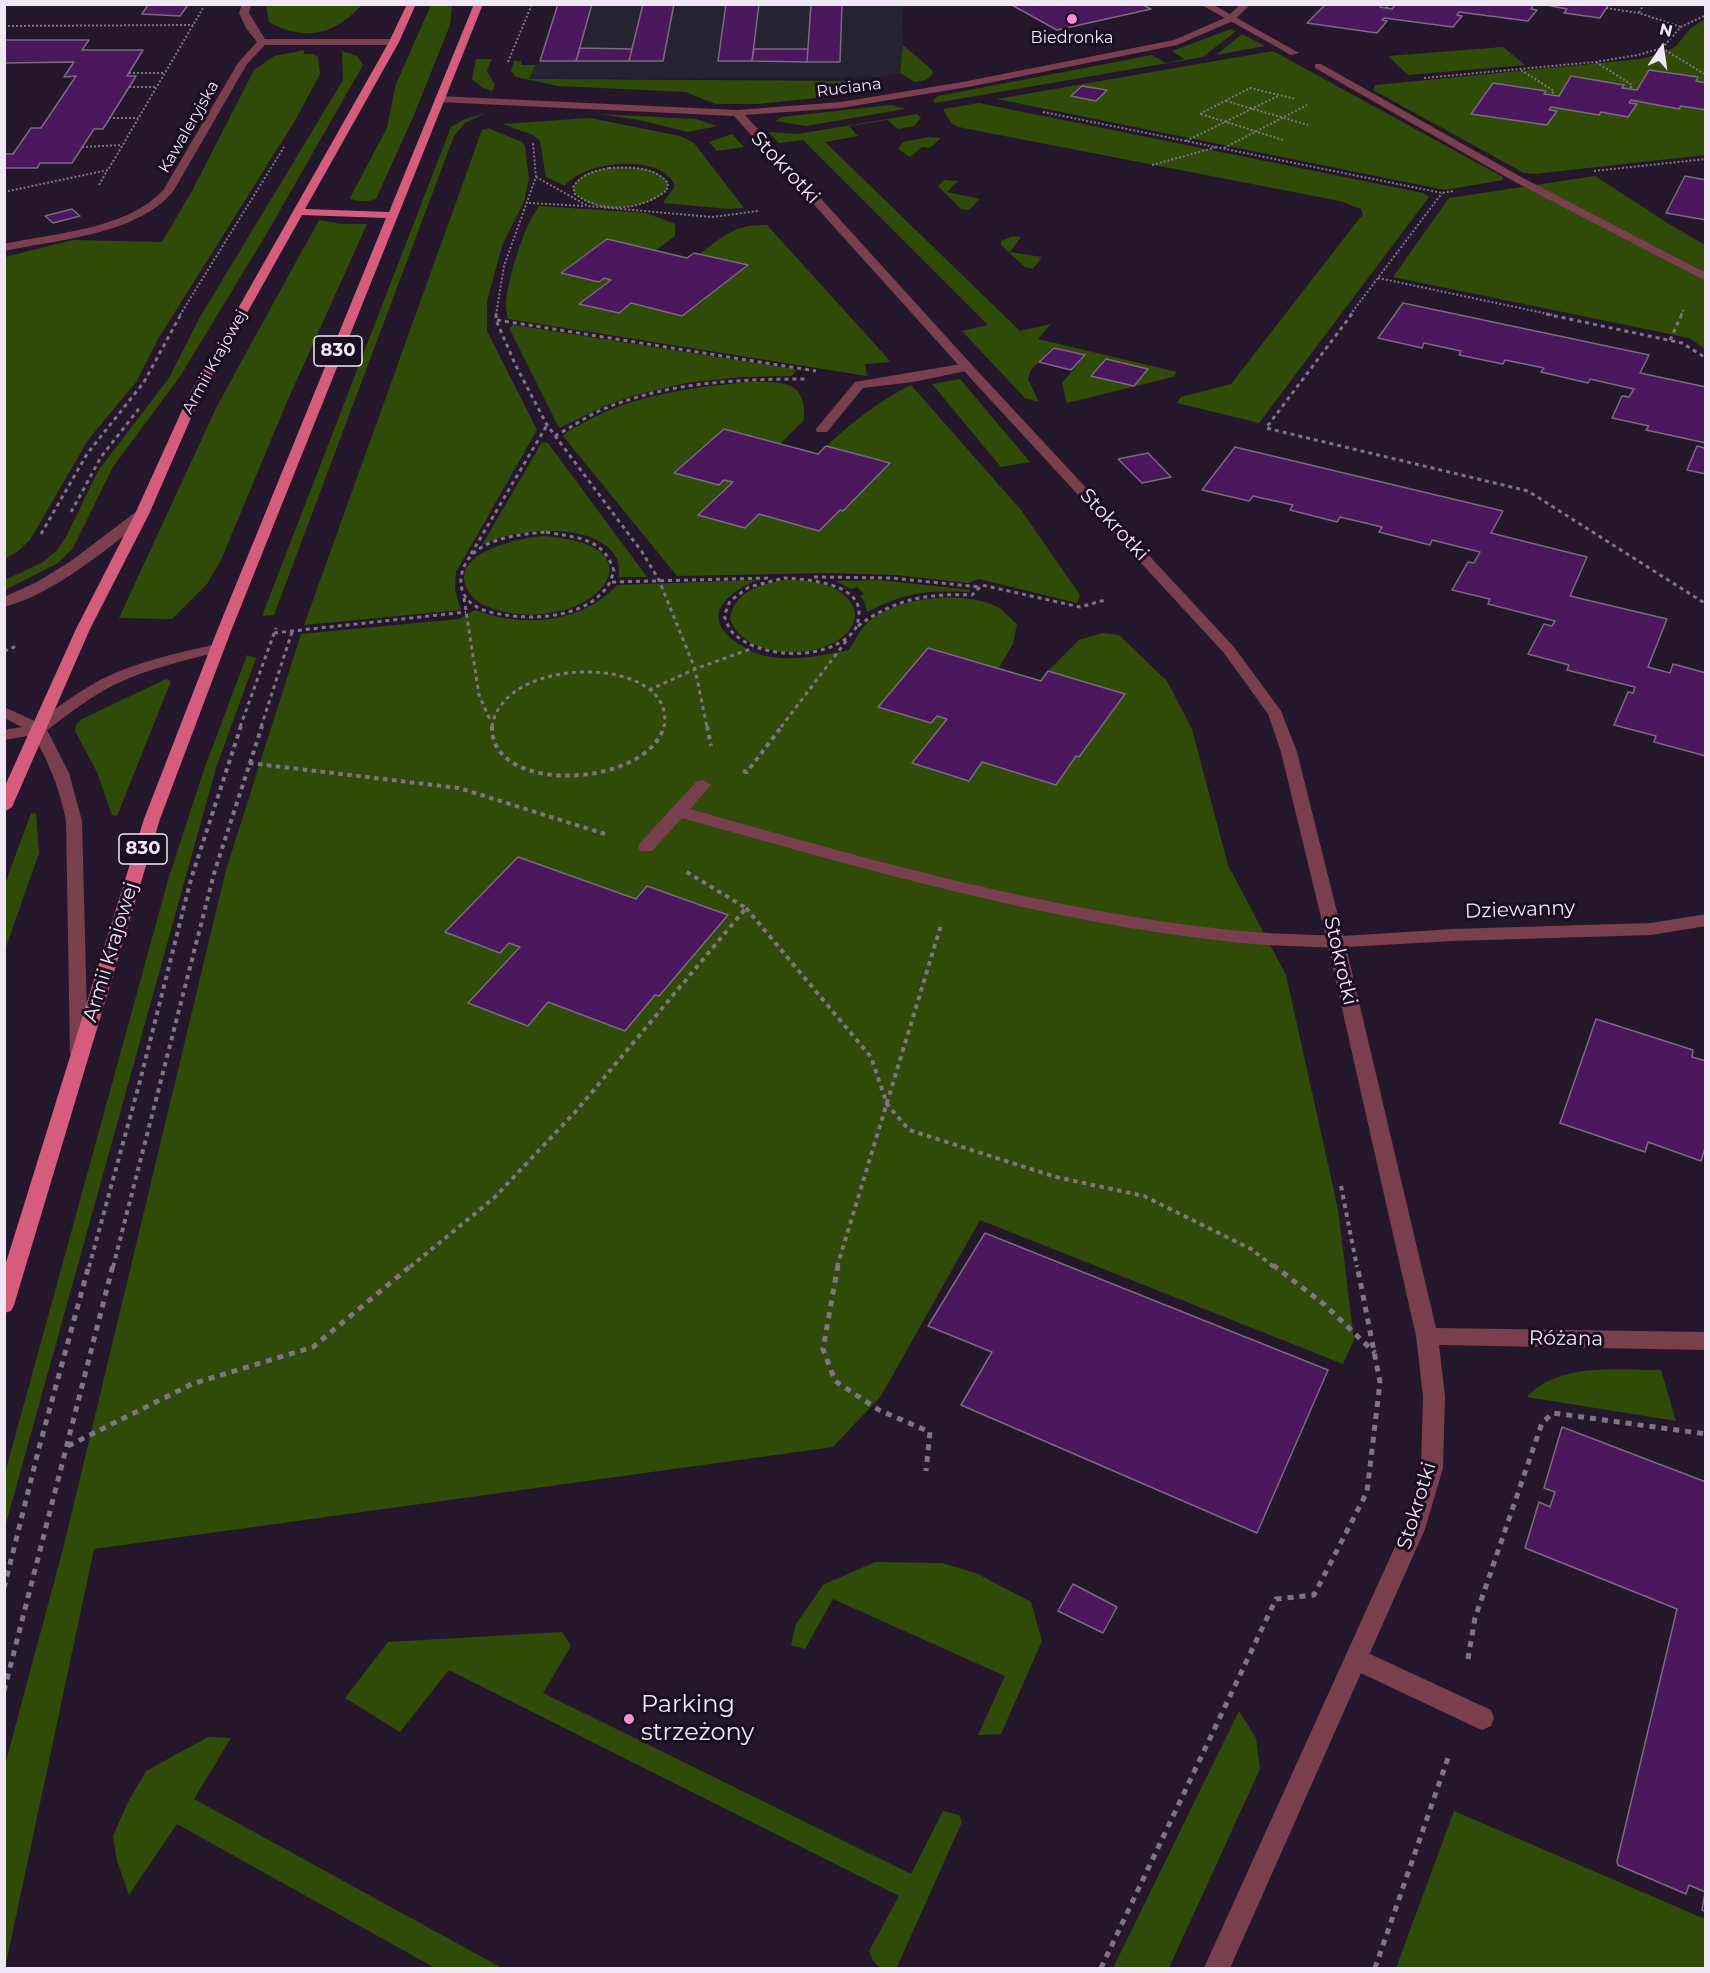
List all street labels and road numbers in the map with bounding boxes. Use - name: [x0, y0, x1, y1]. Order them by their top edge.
- street label: Ruciana: [815, 74, 883, 102]
- street label: Kawaleryjska: [155, 77, 223, 177]
- street label: Stokrotki: [745, 127, 825, 209]
- street label: Armii Krajowej: [179, 307, 251, 417]
- road number: 830: [314, 336, 362, 366]
- street label: Stokrotki: [1074, 484, 1154, 566]
- road number: 830: [119, 834, 167, 864]
- street label: Armii Krajowej: [78, 879, 144, 1025]
- street label: Dziewanny: [1464, 896, 1576, 924]
- street label: Stokrotki: [1318, 914, 1362, 1008]
- street label: Różana: [1529, 1326, 1603, 1352]
- street label: Stokrotki: [1392, 1459, 1442, 1553]

